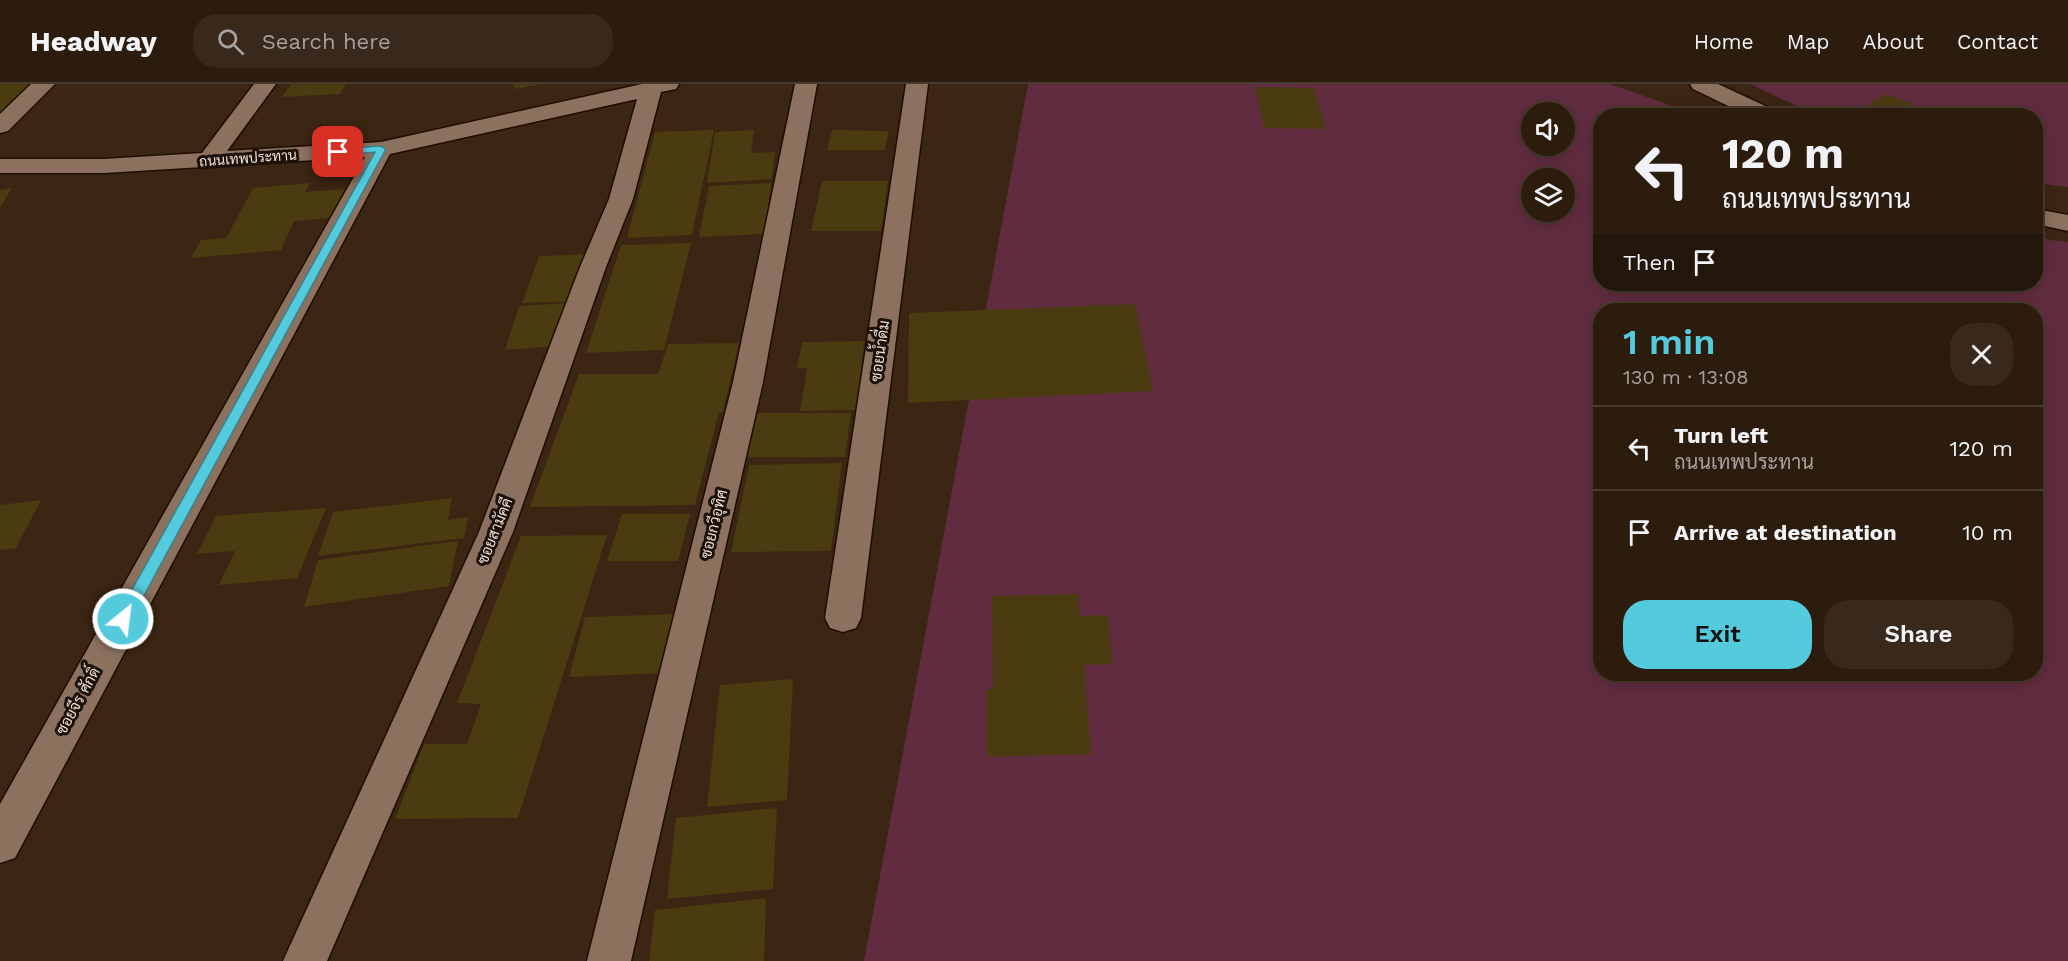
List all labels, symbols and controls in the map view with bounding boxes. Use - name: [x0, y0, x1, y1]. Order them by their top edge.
- search box: [193, 14, 613, 68]
- text: Headway: [30, 25, 157, 58]
- icon: search: [214, 25, 247, 58]
- text: Search here: [262, 29, 391, 54]
- text: Home: [1694, 29, 1754, 54]
- text: Map: [1787, 29, 1830, 54]
- text: About: [1863, 29, 1924, 54]
- text: Contact: [1957, 29, 2038, 54]
- map controls: [1521, 102, 1575, 222]
- button: sound: [1521, 102, 1575, 156]
- pin: [312, 126, 363, 177]
- text: 120 m: [1722, 129, 1844, 178]
- icon: left: [1623, 132, 1701, 210]
- icon: arrive: [321, 135, 354, 168]
- street label: ถนนเทพประทาน: [199, 147, 297, 169]
- button: layers: [1521, 168, 1575, 222]
- text: ถนนเทพประทาน: [1722, 183, 1911, 215]
- icon: arrive: [1688, 246, 1721, 279]
- text: Then: [1623, 250, 1676, 275]
- street label: ซอยน้ำดื่ม: [861, 318, 893, 383]
- text: 1 min: [1623, 321, 1715, 363]
- button: close: [1950, 323, 2013, 386]
- text: 130 m · 13:08: [1623, 365, 1749, 389]
- text: Turn left: [1674, 423, 1768, 448]
- icon: left: [1623, 432, 1656, 465]
- text: 120 m: [1949, 436, 2013, 461]
- text: ถนนเทพประทาน: [1674, 450, 1814, 474]
- street label: ซอยกวีอุทิศ: [696, 487, 733, 561]
- street label: ซอยสามัคคี: [473, 495, 516, 567]
- icon: arrive: [1623, 516, 1656, 549]
- text: Arrive at destination: [1674, 520, 1897, 545]
- text: 10 m: [1962, 520, 2013, 545]
- position arrow: [91, 587, 155, 651]
- button: Exit: [1623, 600, 1812, 669]
- button: Share: [1824, 600, 2013, 669]
- street label: ซอยจีร ศักดิ์: [47, 661, 104, 738]

